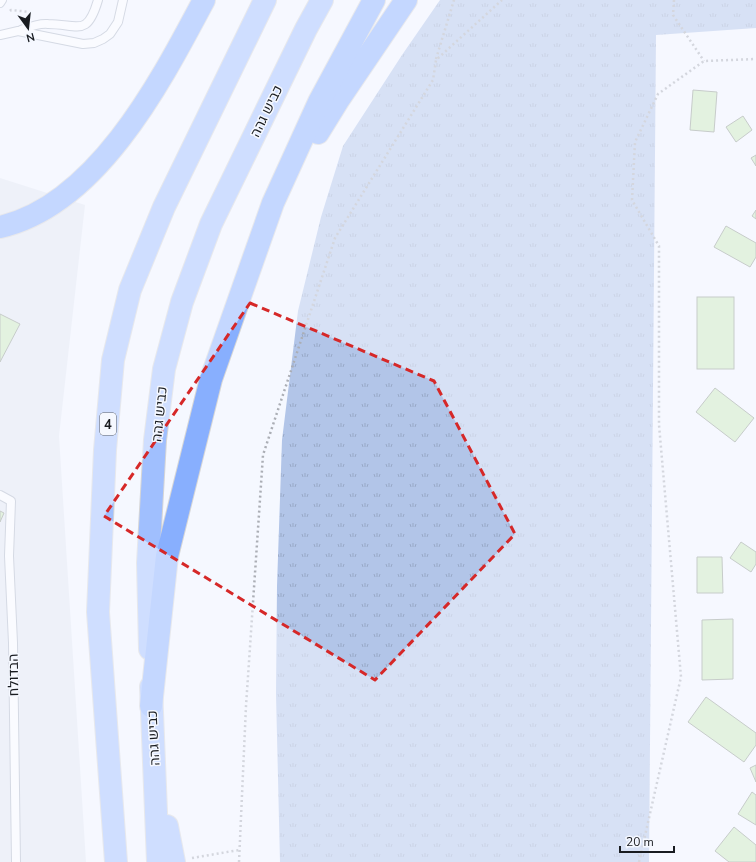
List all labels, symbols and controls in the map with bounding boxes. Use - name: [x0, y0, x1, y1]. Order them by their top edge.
- north arrow: [8, 8, 48, 48]
- text: N: [25, 29, 36, 45]
- street label: כביש גהה: [246, 82, 287, 140]
- street label: כביש גהה: [147, 385, 172, 443]
- road number: 4: [100, 413, 116, 435]
- street label: הבדולח: [4, 653, 23, 697]
- street label: כביש גהה: [143, 710, 164, 766]
- scale bar: [620, 828, 674, 854]
- text: 20 m: [626, 834, 654, 850]

